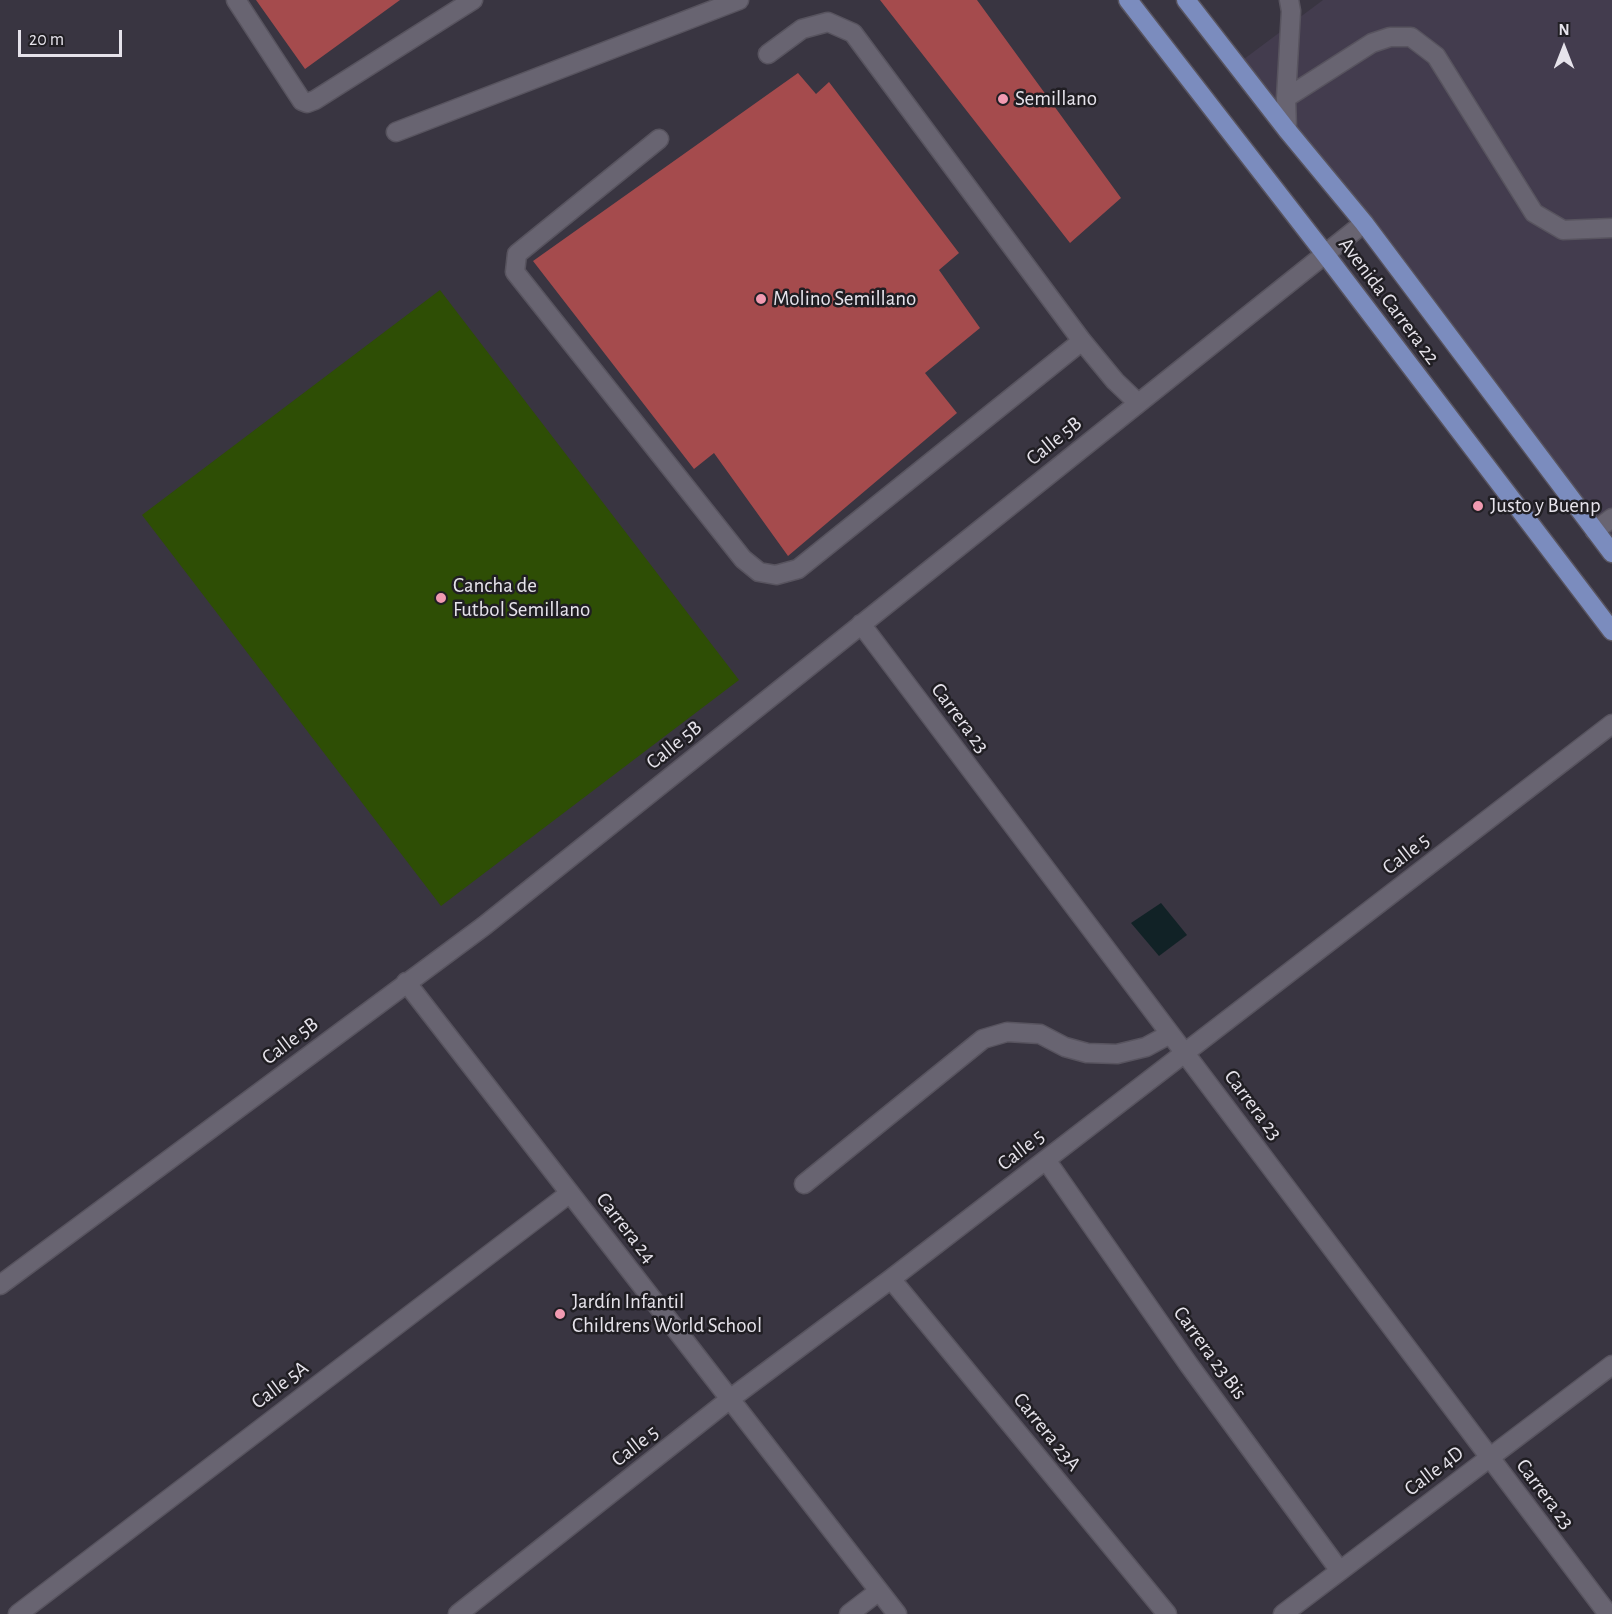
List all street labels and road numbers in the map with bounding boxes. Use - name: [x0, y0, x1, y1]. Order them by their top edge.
- street label: Avenida Carrera 22: [1333, 233, 1445, 369]
- street label: Calle 5B: [1021, 411, 1087, 471]
- street label: Carrera 23: [925, 678, 995, 758]
- street label: Calle 5B: [641, 715, 707, 775]
- street label: Calle 5: [1377, 828, 1435, 880]
- street label: Calle 5B: [257, 1012, 323, 1070]
- street label: Carrera 23: [1218, 1065, 1288, 1145]
- street label: Calle 5: [992, 1124, 1050, 1176]
- street label: Carrera 24: [591, 1188, 661, 1268]
- street label: Carrera 23 Bis: [1168, 1301, 1252, 1405]
- street label: Calle 5A: [246, 1355, 314, 1415]
- street label: Carrera 23A: [1008, 1388, 1086, 1476]
- street label: Calle 5: [606, 1420, 664, 1472]
- street label: Calle 4D: [1399, 1441, 1469, 1501]
- street label: Carrera 23: [1510, 1454, 1580, 1534]

